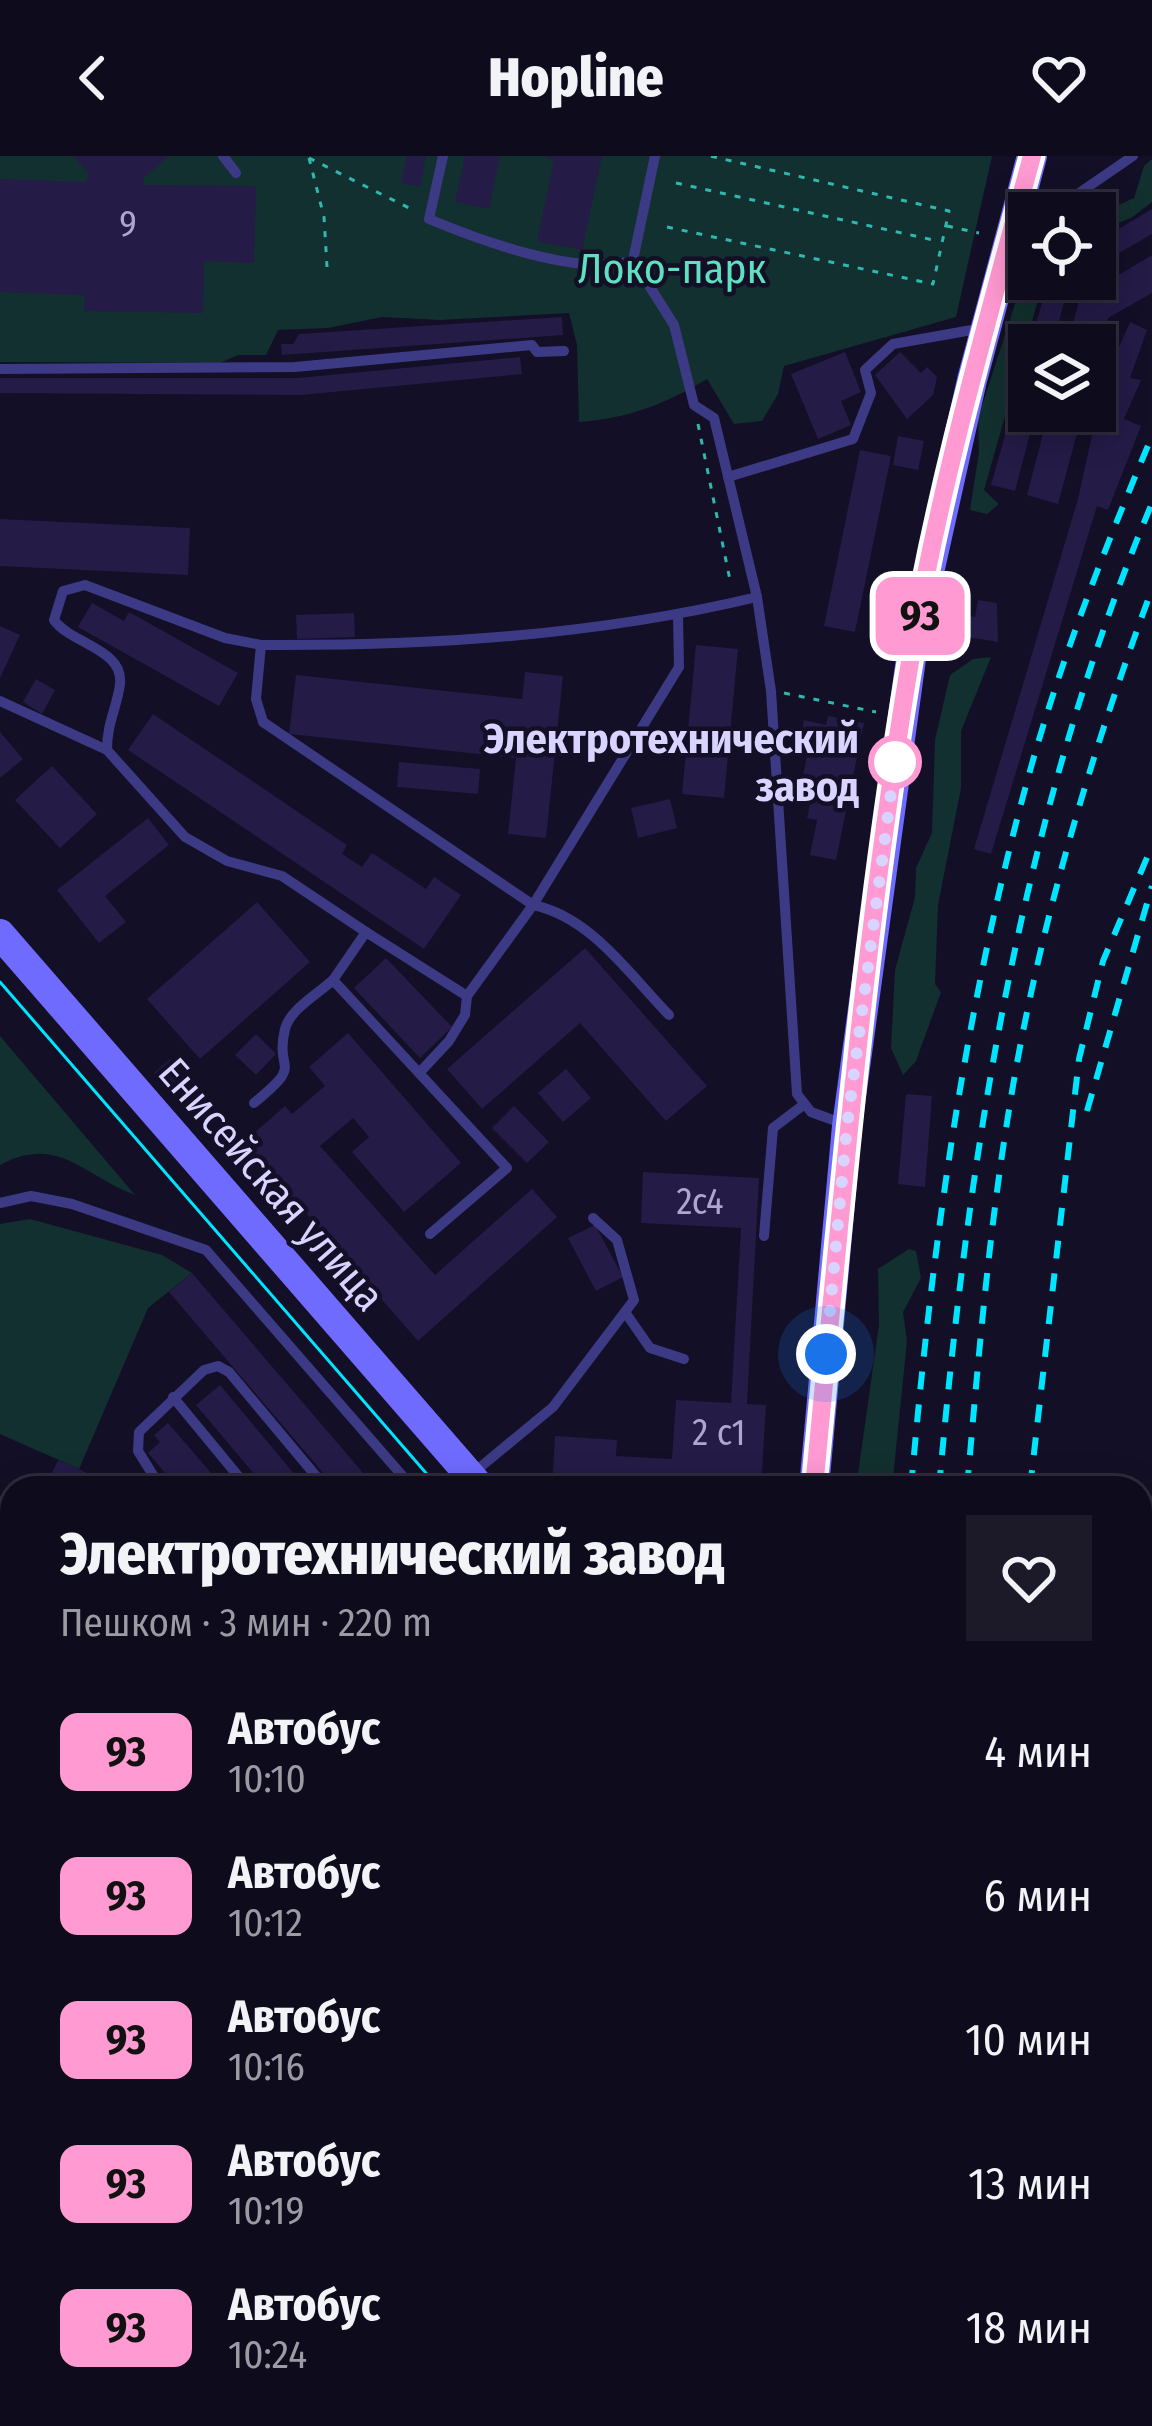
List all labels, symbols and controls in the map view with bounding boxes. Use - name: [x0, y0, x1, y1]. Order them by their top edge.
- icon: back: [60, 45, 126, 111]
- icon: heart: [1026, 45, 1092, 111]
- text: Hopline: [488, 46, 664, 110]
- map controls: [1008, 192, 1116, 432]
- button: locate: [1008, 192, 1116, 300]
- house number: 9: [119, 203, 137, 247]
- park label: Локо-парк: [578, 244, 767, 294]
- button: layers: [1008, 324, 1116, 432]
- line badge: 93: [866, 577, 974, 655]
- text: 93: [900, 591, 940, 641]
- place label: Электротехнический завод: [484, 714, 859, 812]
- marker: Электротехнический завод: [870, 737, 920, 787]
- street label: Енисейская улица: [148, 1048, 395, 1321]
- house number: 2с4: [677, 1180, 723, 1224]
- your location: [796, 1324, 856, 1384]
- house number: 2 с1: [692, 1411, 746, 1455]
- button: heart: [966, 1515, 1092, 1641]
- text: Электротехнический завод: [60, 1521, 724, 1589]
- text: Пешком · 3 мин · 220 m: [60, 1600, 432, 1646]
- text: Автобус: [228, 1702, 380, 1756]
- text: 4 мин: [984, 1725, 1092, 1779]
- text: 93: [106, 1727, 146, 1777]
- text: 10:10: [228, 1756, 306, 1802]
- text: Автобус: [228, 1846, 380, 1900]
- text: 6 мин: [984, 1869, 1092, 1923]
- text: 93: [106, 1871, 146, 1921]
- text: 10:12: [228, 1900, 303, 1946]
- text: Автобус: [228, 1990, 380, 2044]
- text: 10 мин: [965, 2013, 1092, 2067]
- text: 93: [106, 2015, 146, 2065]
- text: 10:16: [228, 2044, 305, 2090]
- text: Автобус: [228, 2134, 380, 2188]
- text: 13 мин: [968, 2157, 1092, 2211]
- text: 93: [106, 2159, 146, 2209]
- text: 10:19: [228, 2188, 304, 2234]
- text: Автобус: [228, 2278, 380, 2332]
- text: 18 мин: [966, 2301, 1092, 2355]
- text: 93: [106, 2303, 146, 2353]
- text: 10:24: [228, 2332, 307, 2378]

